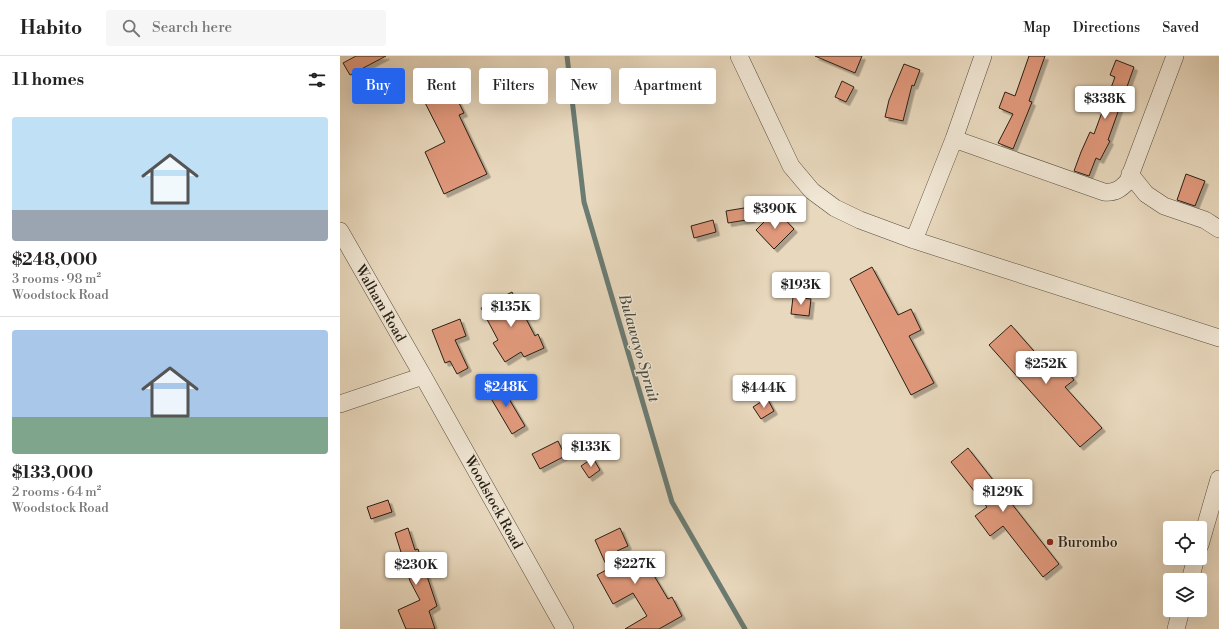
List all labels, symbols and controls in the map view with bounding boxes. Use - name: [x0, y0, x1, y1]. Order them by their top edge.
- search box: [106, 10, 386, 46]
- text: Habito: [20, 16, 82, 40]
- icon: search: [120, 17, 142, 39]
- text: Search here: [152, 18, 232, 37]
- text: Map: [1023, 19, 1051, 37]
- text: Directions: [1073, 19, 1140, 37]
- text: Saved: [1162, 19, 1199, 37]
- chip: Buy: [352, 68, 405, 104]
- chip: Rent: [413, 68, 471, 104]
- chip: Filters: [479, 68, 548, 104]
- chip: New: [556, 68, 611, 104]
- chip: Apartment: [619, 68, 716, 104]
- text: 11 homes: [12, 69, 84, 91]
- icon: filters: [306, 69, 328, 91]
- pin: $338K: [1077, 86, 1133, 120]
- text: $338K: [1084, 91, 1126, 107]
- icon: home: [134, 143, 206, 215]
- pin: $390K: [747, 196, 803, 230]
- text: $390K: [753, 201, 797, 217]
- text: $248,000: [12, 249, 97, 271]
- street label: Walham Road: [350, 261, 409, 345]
- text: 3 rooms · 98 m²: [12, 271, 101, 287]
- pin: $193K: [773, 272, 829, 306]
- text: $193K: [781, 277, 821, 293]
- text: Woodstock Road: [12, 287, 109, 303]
- water label: Bulawayo Spruit: [614, 291, 663, 405]
- pin: $135K: [483, 294, 539, 328]
- text: $135K: [491, 299, 531, 315]
- pin: $252K: [1018, 351, 1074, 385]
- icon: home: [134, 356, 206, 428]
- text: $252K: [1025, 356, 1067, 372]
- pin: $248K: [478, 374, 534, 408]
- pin: $444K: [736, 375, 792, 409]
- text: $248K: [484, 379, 528, 395]
- text: $444K: [742, 380, 786, 396]
- pin: $133K: [563, 434, 619, 468]
- text: $133K: [571, 439, 611, 455]
- street label: Woodstock Road: [460, 452, 526, 552]
- text: $133,000: [12, 462, 93, 484]
- pin: $129K: [975, 479, 1031, 513]
- text: 2 rooms · 64 m²: [12, 484, 101, 500]
- text: $129K: [982, 484, 1024, 500]
- text: Woodstock Road: [12, 500, 109, 516]
- map controls: [1163, 521, 1207, 617]
- button: locate: [1163, 521, 1207, 565]
- place label: Burombo: [1057, 534, 1118, 552]
- marker: Burombo: [1045, 537, 1055, 547]
- pin: $227K: [607, 551, 663, 585]
- pin: $230K: [388, 552, 444, 586]
- text: $227K: [614, 556, 656, 572]
- text: $230K: [394, 557, 438, 573]
- button: layers: [1163, 573, 1207, 617]

